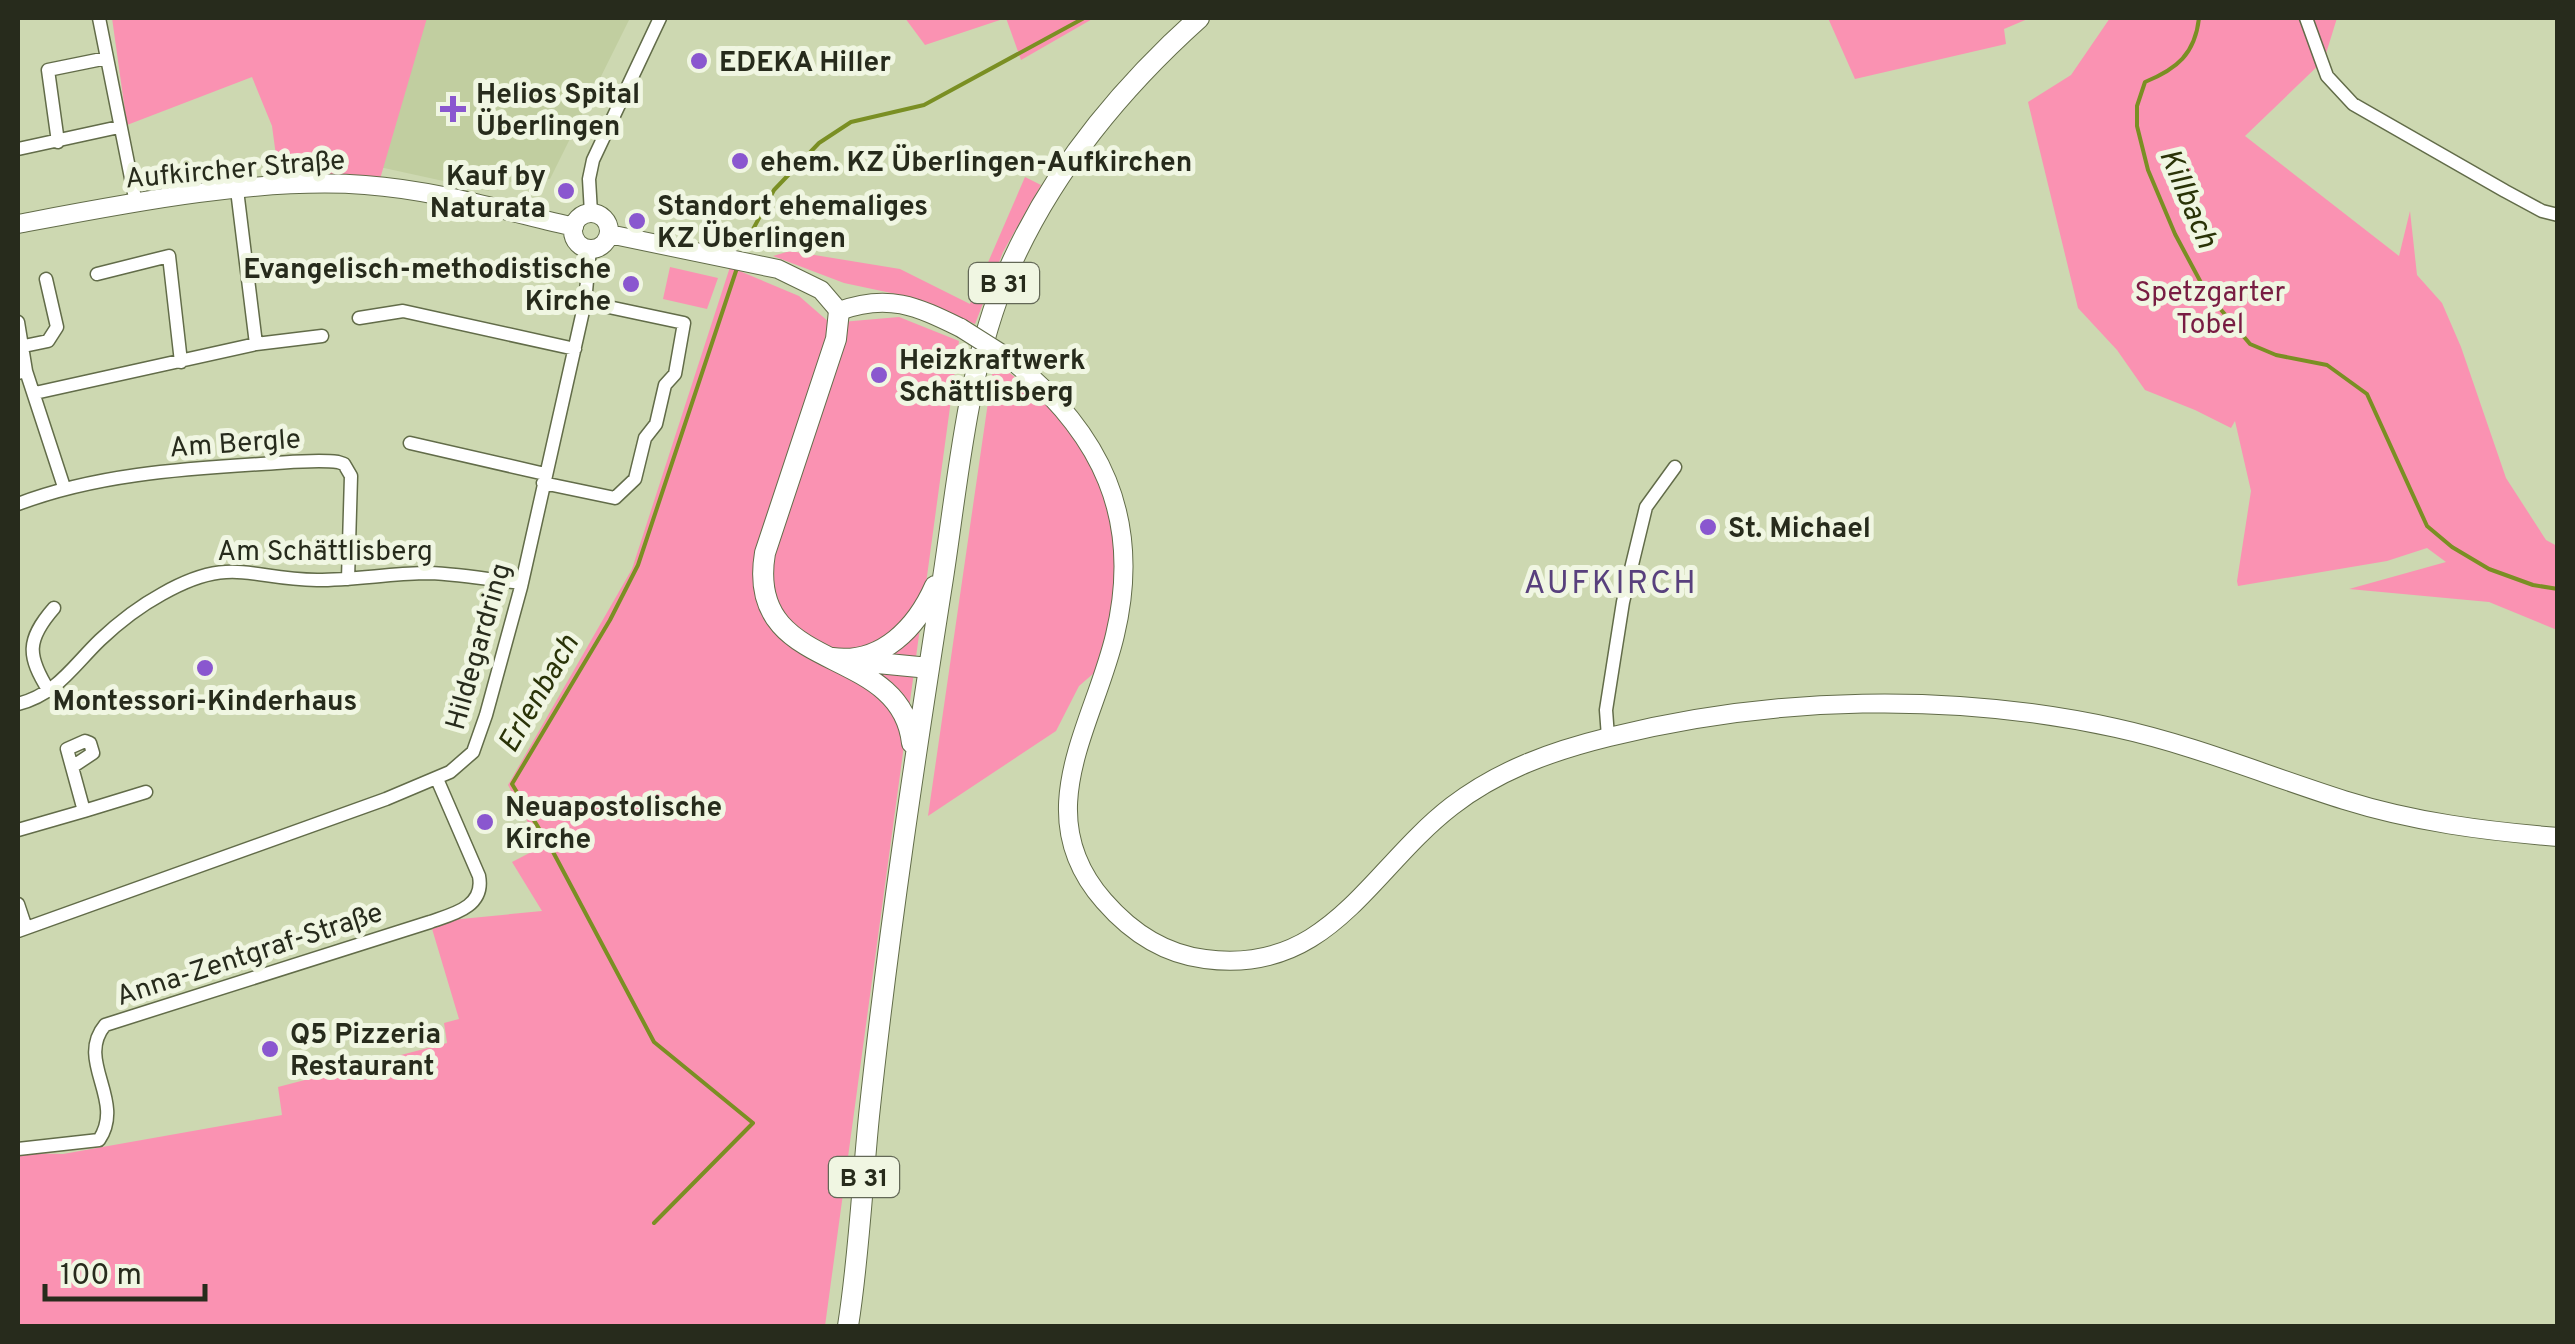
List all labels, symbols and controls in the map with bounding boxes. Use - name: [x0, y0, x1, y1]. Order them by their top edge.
- place label: EDEKA Hiller: [719, 46, 891, 82]
- marker: EDEKA Hiller: [688, 50, 710, 72]
- place label: Helios Spital Überlingen: [476, 78, 640, 146]
- marker: Helios Spital Überlingen: [440, 96, 466, 122]
- street label: Aufkircher Straße: [124, 143, 347, 199]
- place label: ehem. KZ Überlingen-Aufkirchen: [760, 144, 1192, 182]
- water label: Killbach: [2149, 144, 2224, 254]
- marker: ehem. KZ Überlingen-Aufkirchen: [729, 150, 751, 172]
- place label: Kauf by Naturata: [430, 160, 546, 228]
- marker: Kauf by Naturata: [555, 180, 577, 202]
- place label: Standort ehemaliges KZ Überlingen: [657, 190, 928, 258]
- marker: Standort ehemaliges KZ Überlingen: [626, 210, 648, 232]
- place label: Evangelisch-methodistische Kirche: [243, 253, 611, 321]
- road number: B 31: [969, 263, 1039, 303]
- marker: Evangelisch-methodistische Kirche: [620, 273, 642, 295]
- park label: Spetzgarter Tobel: [2135, 276, 2286, 344]
- place label: Heizkraftwerk Schättlisberg: [899, 344, 1086, 412]
- marker: Heizkraftwerk Schättlisberg: [868, 364, 890, 386]
- street label: Am Bergle: [168, 422, 302, 468]
- place label: St. Michael: [1728, 512, 1871, 548]
- marker: St. Michael: [1697, 516, 1719, 538]
- street label: Am Schättlisberg: [217, 535, 433, 571]
- street label: Hildegardring: [439, 559, 521, 735]
- district label: AUFKIRCH: [1524, 565, 1698, 605]
- water label: Erlenbach: [492, 629, 589, 760]
- marker: Montessori-Kinderhaus: [194, 657, 216, 679]
- place label: Montessori-Kinderhaus: [53, 685, 357, 721]
- place label: Neuapostolische Kirche: [505, 791, 722, 859]
- marker: Neuapostolische Kirche: [474, 811, 496, 833]
- street label: Anna-Zentgraf-Straße: [112, 896, 388, 1016]
- place label: Q5 Pizzeria Restaurant: [290, 1018, 441, 1086]
- marker: Q5 Pizzeria Restaurant: [259, 1038, 281, 1060]
- road number: B 31: [829, 1157, 899, 1197]
- scale bar: [45, 1239, 205, 1301]
- text: 100 m: [60, 1258, 142, 1295]

